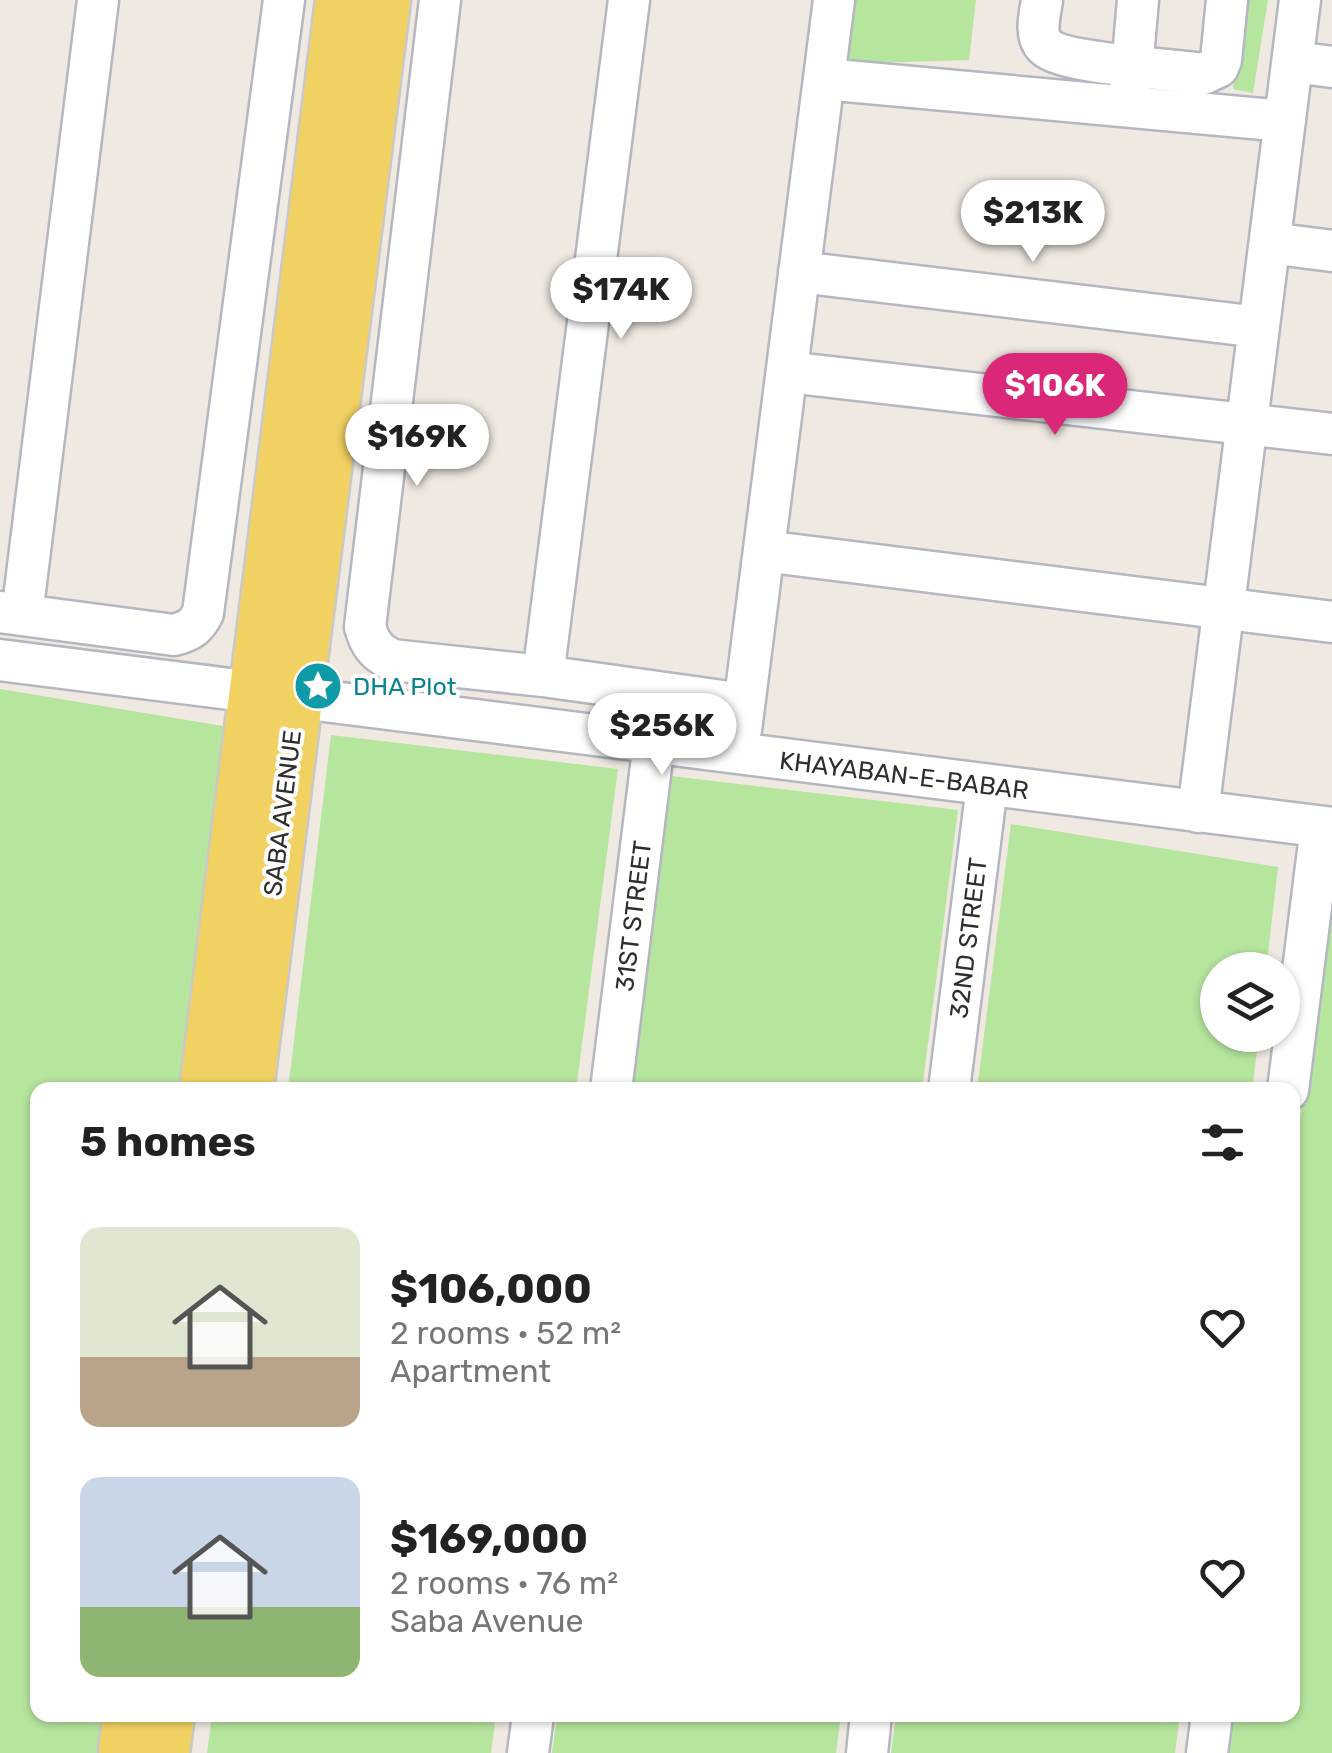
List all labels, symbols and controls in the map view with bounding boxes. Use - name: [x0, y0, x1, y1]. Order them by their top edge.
- pin: $213K: [963, 180, 1103, 265]
- text: $213K: [983, 193, 1083, 231]
- pin: $174K: [551, 257, 691, 342]
- text: $174K: [572, 270, 670, 308]
- pin: $106K: [985, 353, 1125, 438]
- text: $106K: [1004, 366, 1106, 404]
- pin: $169K: [347, 404, 487, 489]
- text: $169K: [367, 417, 467, 455]
- place icon: DHA Plot: [292, 660, 344, 712]
- place label: DHA Plot: [353, 672, 457, 701]
- pin: $256K: [592, 693, 732, 778]
- text: $256K: [610, 706, 714, 744]
- street label: SABA AVENUE: [258, 728, 307, 898]
- street label: KHAYABAN-E-BABAR: [778, 746, 1030, 805]
- street label: 31ST STREET: [610, 839, 657, 993]
- street label: 32ND STREET: [944, 856, 993, 1020]
- map controls: [1200, 952, 1300, 1052]
- button: layers: [1200, 952, 1300, 1052]
- icon: filters: [1195, 1115, 1250, 1170]
- text: 5 homes: [80, 1117, 256, 1167]
- text: $106,000: [390, 1264, 592, 1314]
- icon: home: [160, 1267, 280, 1387]
- icon: heart: [1195, 1300, 1250, 1355]
- text: 2 rooms · 52 m²: [390, 1314, 621, 1352]
- text: Apartment: [390, 1352, 551, 1390]
- text: $169,000: [390, 1514, 588, 1564]
- icon: home: [160, 1517, 280, 1637]
- icon: heart: [1195, 1550, 1250, 1605]
- text: 2 rooms · 76 m²: [390, 1564, 618, 1602]
- text: Saba Avenue: [390, 1602, 583, 1640]

